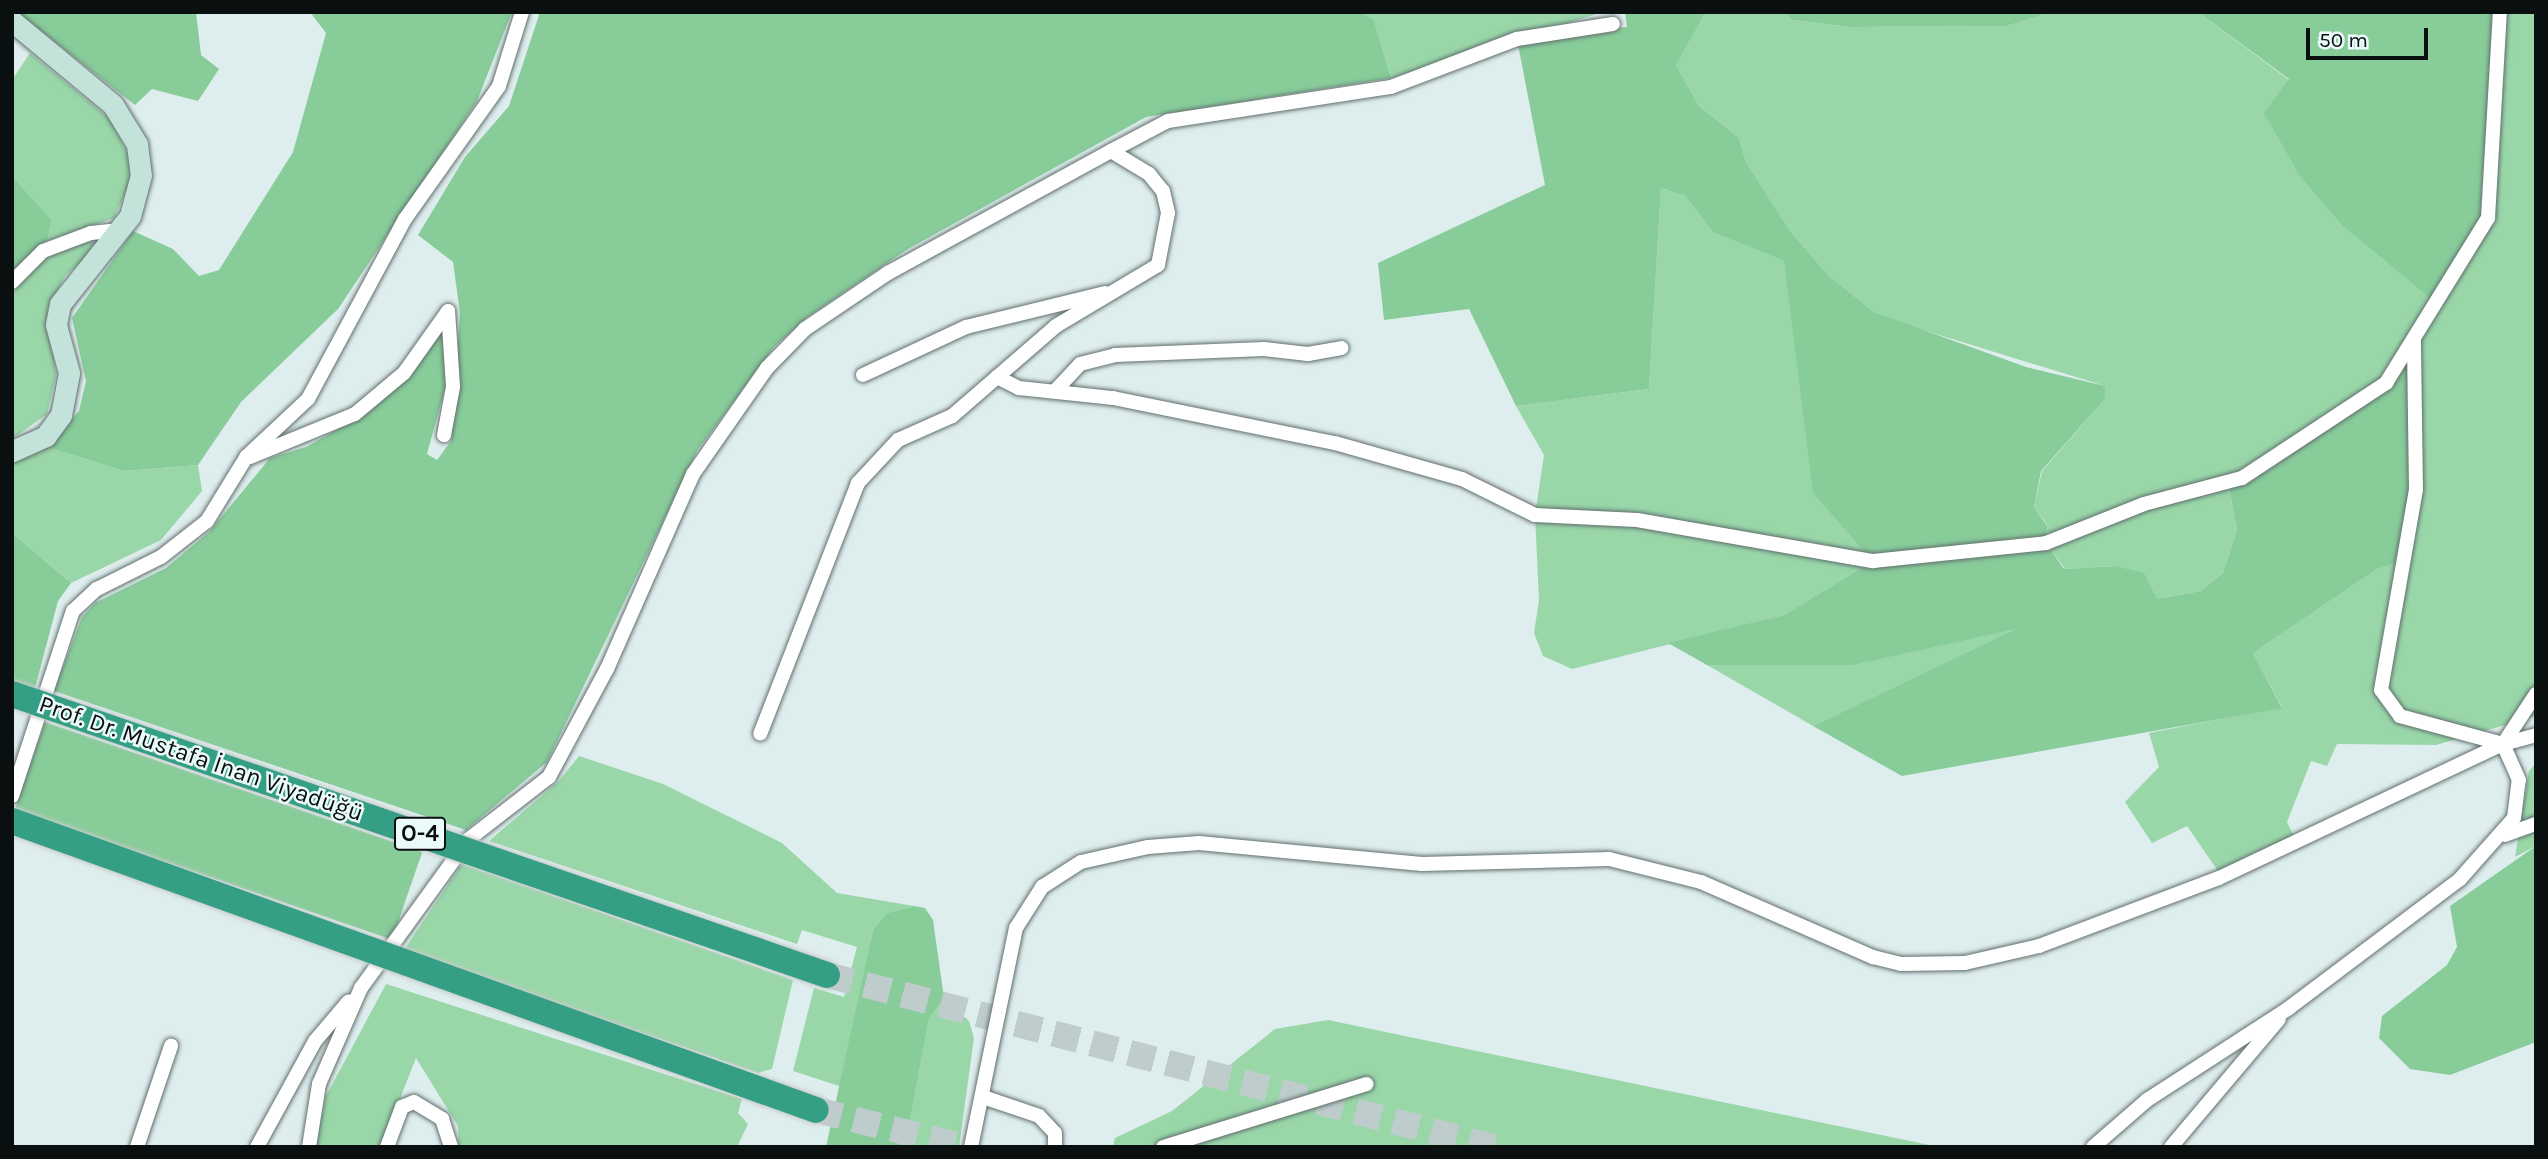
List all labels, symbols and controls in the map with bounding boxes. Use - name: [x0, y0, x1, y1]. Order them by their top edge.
- scale bar: [2310, 14, 2432, 58]
- text: 50 m: [2319, 28, 2368, 52]
- street label: Prof. Dr. Mustafa İnan Viyadüğü: [35, 690, 367, 828]
- road number: O-4: [394, 814, 446, 854]

